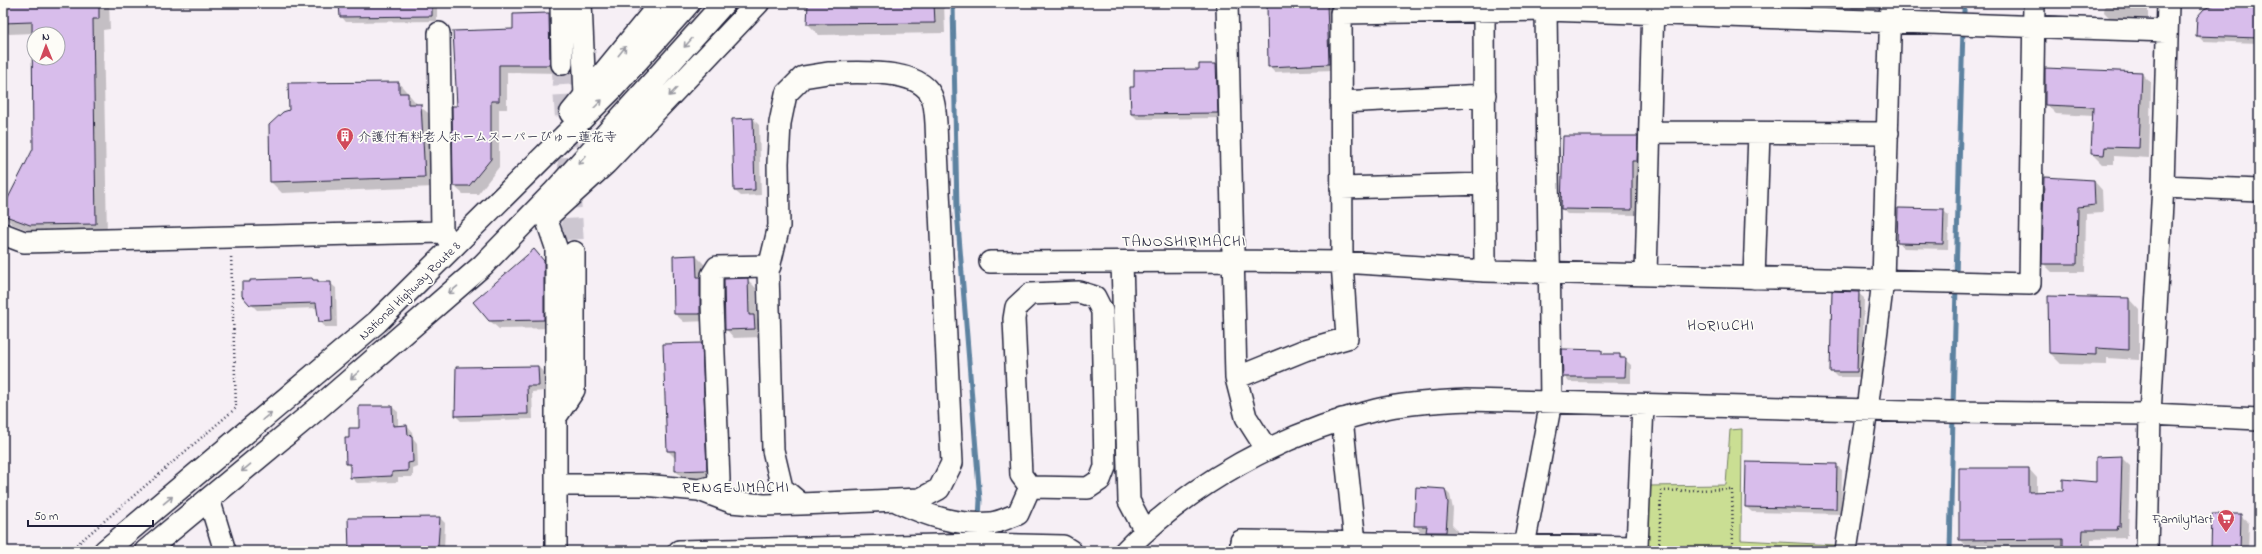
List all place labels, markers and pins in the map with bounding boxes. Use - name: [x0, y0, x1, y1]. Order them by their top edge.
- building icon: 介護付有料老人ホームスーパーびゅー蓮花寺: [335, 126, 355, 151]
- place label: 介護付有料老人ホームスーパーびゅー蓮花寺: [358, 128, 617, 147]
- supermarket icon: FamilyMart: [2216, 508, 2236, 533]
- place label: FamilyMart: [2151, 510, 2214, 530]

